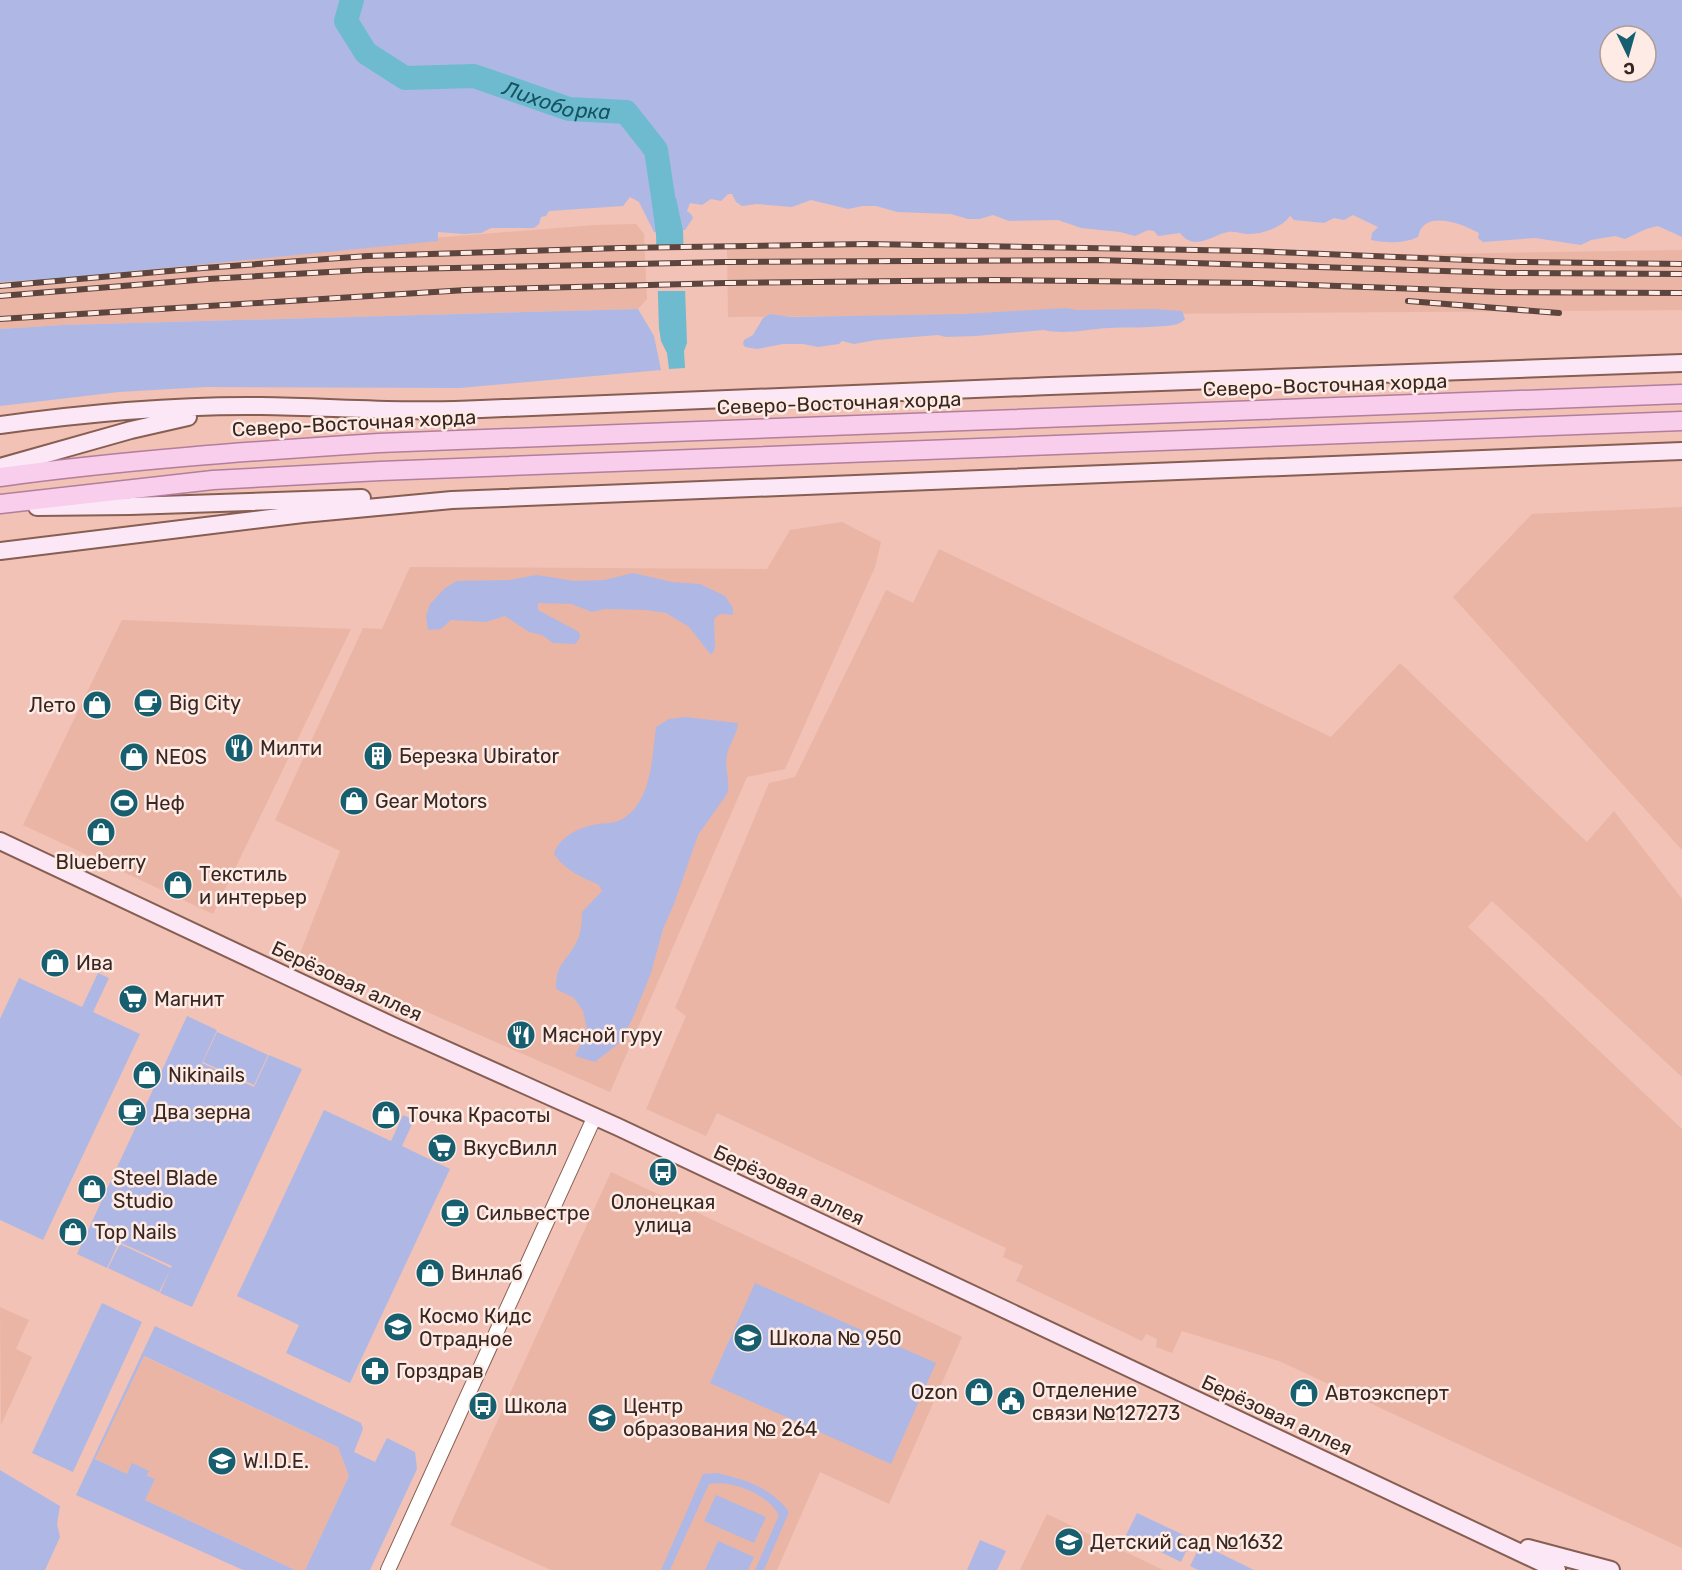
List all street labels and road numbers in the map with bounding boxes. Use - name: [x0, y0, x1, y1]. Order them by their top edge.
- street label: Северо-Восточная хорда: [1202, 369, 1448, 401]
- street label: Северо-Восточная хорда: [716, 387, 962, 419]
- street label: Северо-Восточная хорда: [231, 405, 477, 441]
- street label: Берёзовая аллея: [268, 936, 426, 1026]
- street label: Берёзовая аллея: [710, 1140, 868, 1230]
- street label: Берёзовая аллея: [1198, 1370, 1356, 1460]

